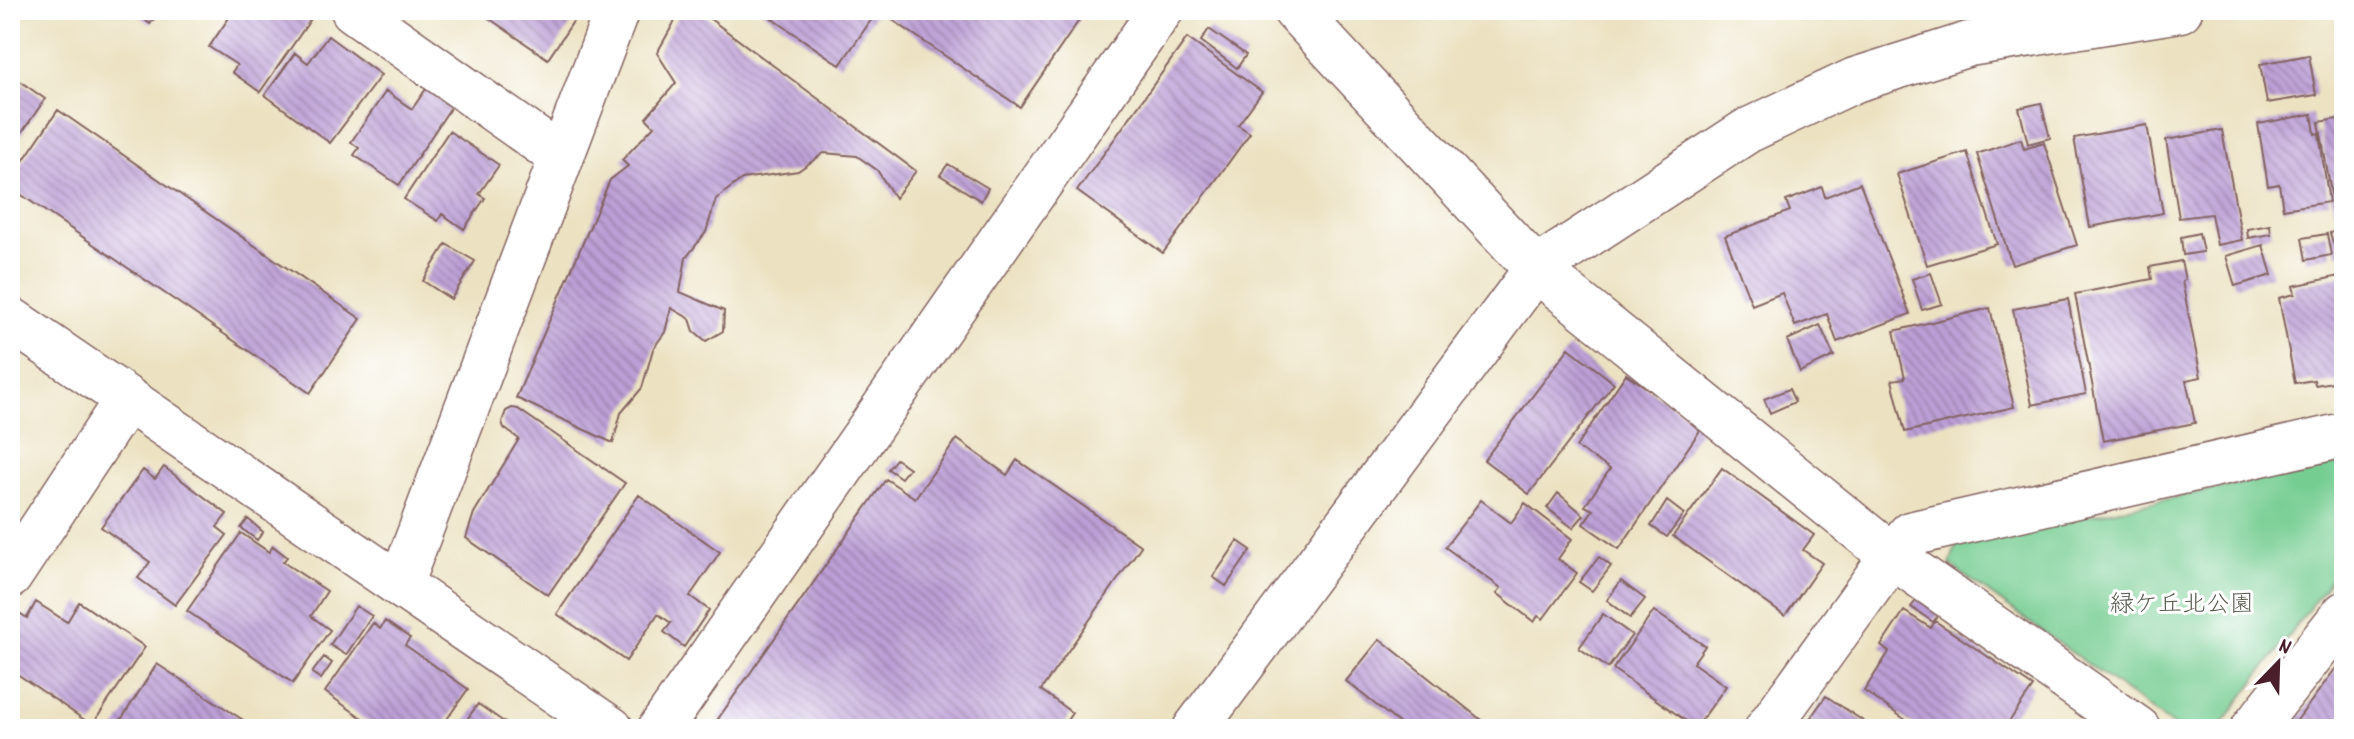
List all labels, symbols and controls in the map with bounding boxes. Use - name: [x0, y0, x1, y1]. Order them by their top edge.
- park label: 緑ケ丘北公園: [2110, 589, 2254, 623]
- north arrow: [2238, 623, 2318, 703]
- text: N: [2273, 631, 2296, 664]

